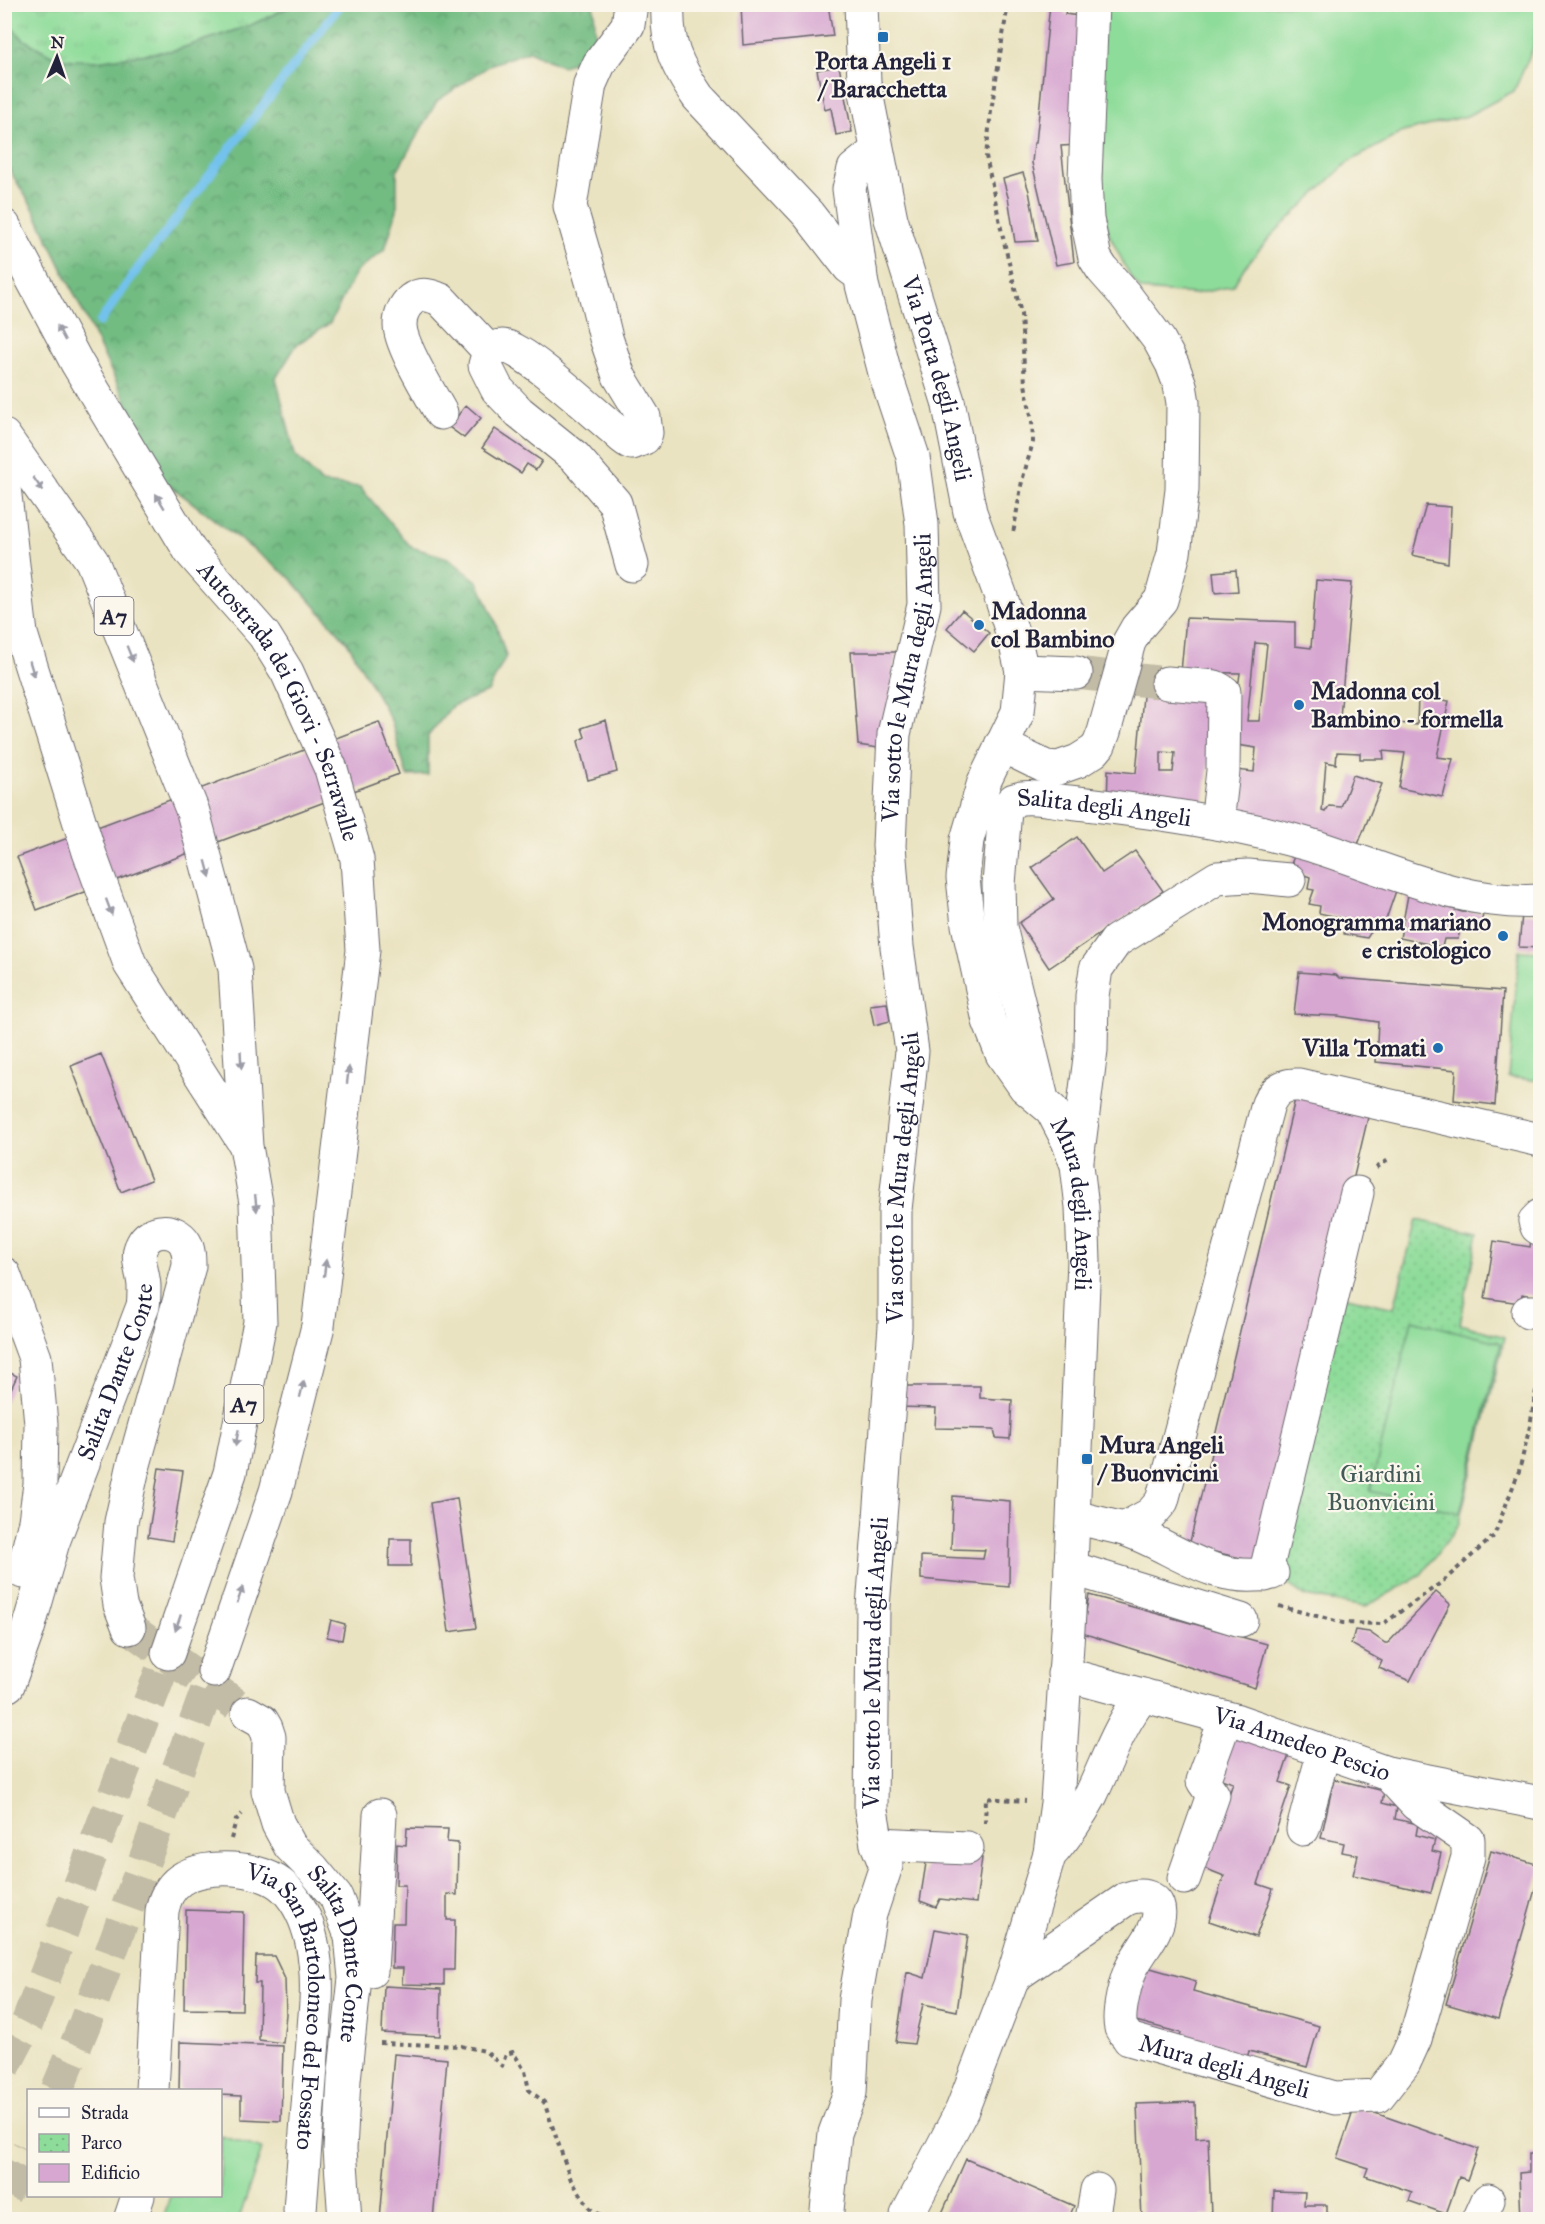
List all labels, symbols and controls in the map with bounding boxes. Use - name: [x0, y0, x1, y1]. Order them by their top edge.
- north arrow: [27, 27, 87, 87]
- marker: Porta Angeli 1 / Baracchetta: [876, 30, 890, 44]
- text: N: [50, 33, 65, 52]
- place label: Porta Angeli 1 / Baracchetta: [815, 46, 952, 104]
- street label: Via Porta degli Angeli: [894, 271, 979, 484]
- one-way arrow: [56, 324, 66, 341]
- one-way arrow: [32, 475, 44, 491]
- one-way arrow: [155, 492, 165, 509]
- street label: Via sotto le Mura degli Angeli: [875, 532, 939, 824]
- street label: Autostrada dei Giovi - Serravalle: [190, 554, 366, 845]
- place label: Madonna col Bambino: [991, 596, 1114, 654]
- road number: A7: [94, 597, 134, 635]
- marker: Madonna col Bambino: [972, 618, 986, 632]
- one-way arrow: [125, 646, 135, 664]
- one-way arrow: [27, 660, 37, 678]
- place label: Madonna col Bambino - formella: [1311, 676, 1504, 734]
- marker: Madonna col Bambino - formella: [1292, 698, 1306, 712]
- street label: Salita degli Angeli: [1016, 782, 1194, 833]
- one-way arrow: [204, 860, 213, 878]
- one-way arrow: [105, 898, 115, 916]
- place label: Monogramma mariano e cristologico: [1262, 907, 1491, 965]
- marker: Monogramma mariano e cristologico: [1496, 929, 1510, 943]
- street label: Via sotto le Mura degli Angeli: [880, 1030, 927, 1325]
- place label: Villa Tomati: [1301, 1033, 1426, 1063]
- marker: Villa Tomati: [1431, 1041, 1445, 1055]
- one-way arrow: [236, 1051, 245, 1070]
- one-way arrow: [344, 1065, 353, 1084]
- street label: Mura degli Angeli: [1043, 1112, 1099, 1292]
- one-way arrow: [251, 1194, 260, 1213]
- one-way arrow: [320, 1259, 330, 1278]
- street label: Salita Dante Conte: [71, 1284, 159, 1464]
- one-way arrow: [298, 1380, 308, 1398]
- road number: A7: [224, 1385, 264, 1423]
- one-way arrow: [232, 1429, 241, 1448]
- place label: Mura Angeli / Buonvicini: [1097, 1430, 1224, 1488]
- marker: Mura Angeli / Buonvicini: [1080, 1452, 1094, 1466]
- park label: Giardini Buonvicini: [1327, 1459, 1435, 1517]
- street label: Via sotto le Mura degli Angeli: [856, 1515, 895, 1810]
- one-way arrow: [236, 1586, 246, 1604]
- one-way arrow: [172, 1615, 182, 1633]
- street label: Via Amedeo Pescio: [1209, 1700, 1394, 1788]
- street label: Via San Bartolomeo del Fossato: [242, 1856, 332, 2151]
- street label: Salita Dante Conte: [301, 1859, 370, 2044]
- street label: Mura degli Angeli: [1136, 2028, 1314, 2105]
- legend: [27, 2089, 222, 2197]
- text: Strada: [81, 2102, 129, 2124]
- text: Parco: [81, 2132, 122, 2154]
- text: Edificio: [81, 2162, 140, 2184]

